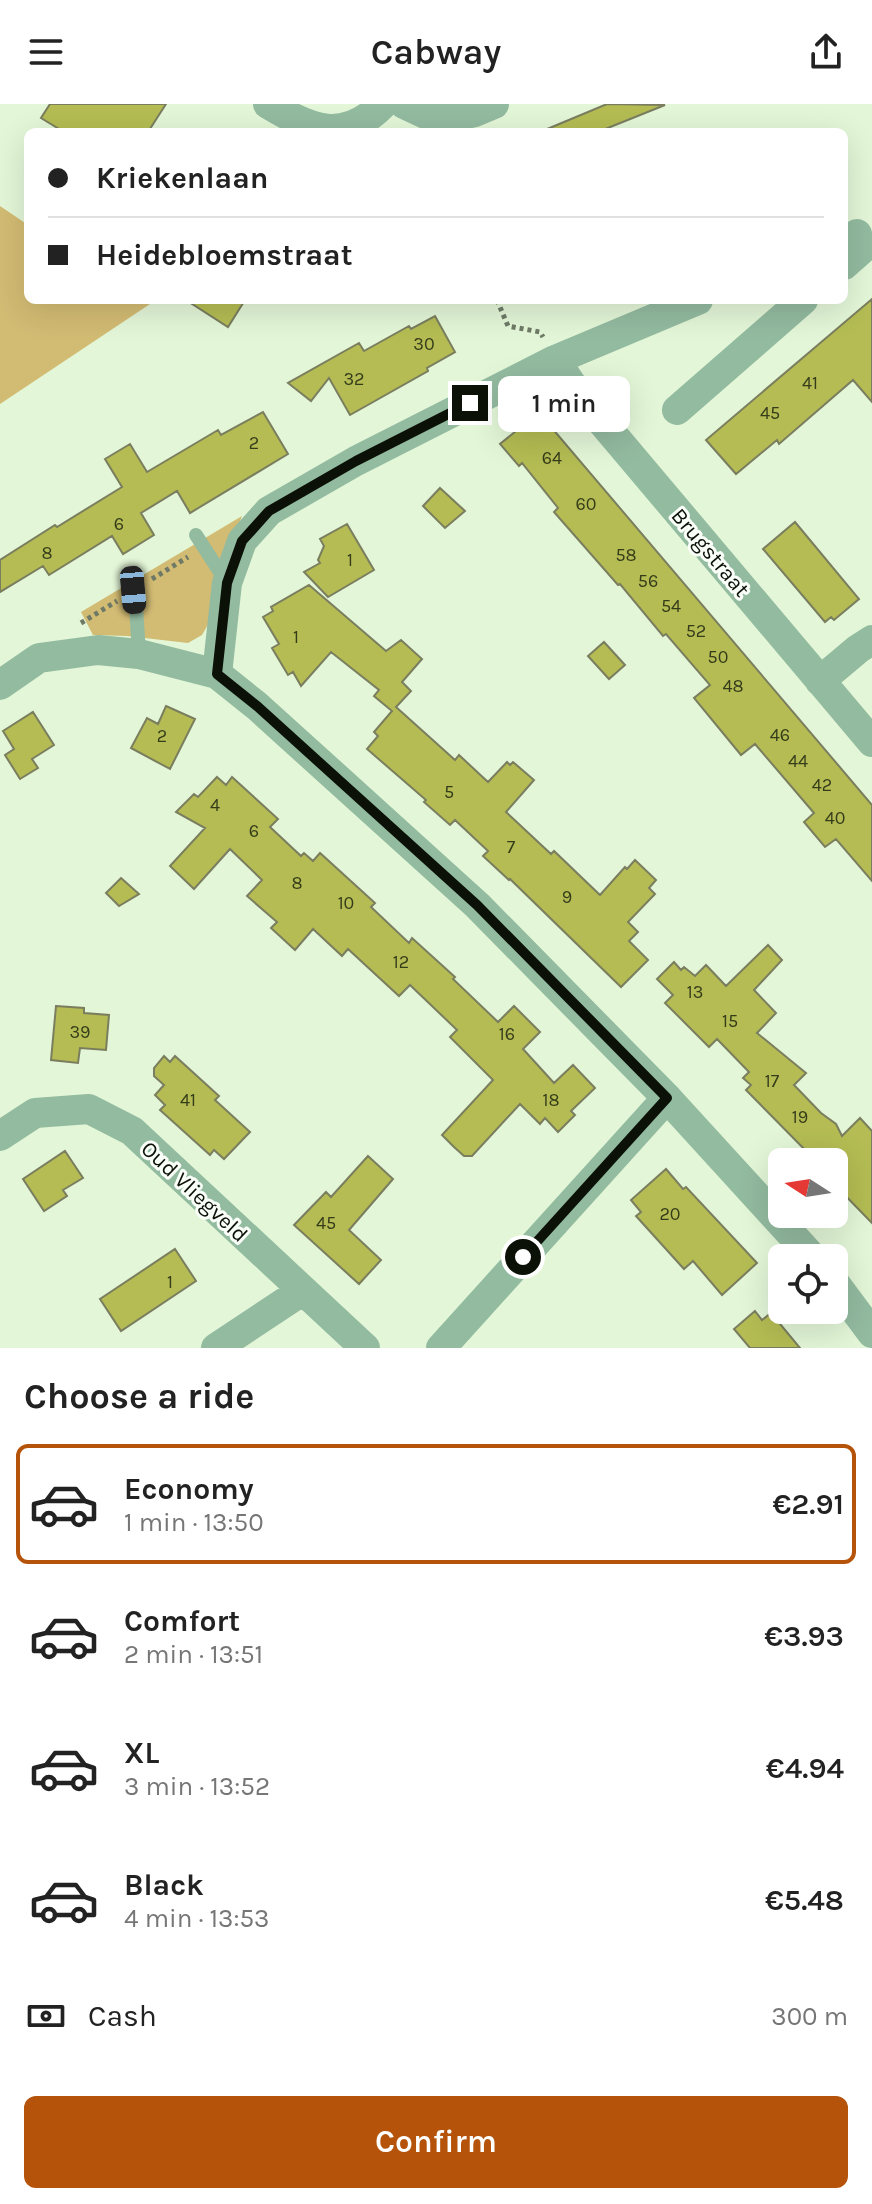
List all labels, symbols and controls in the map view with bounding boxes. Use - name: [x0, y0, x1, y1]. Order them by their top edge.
- icon: menu: [24, 30, 68, 74]
- icon: share: [804, 30, 848, 74]
- text: Cabway: [371, 31, 501, 73]
- text: Kriekenlaan: [96, 160, 268, 196]
- text: Heidebloemstraat: [96, 237, 353, 273]
- house number: 30: [413, 333, 435, 355]
- house number: 32: [343, 368, 365, 390]
- house number: 41: [802, 372, 818, 394]
- callout: 1 min: [498, 375, 630, 431]
- route end: [452, 385, 488, 421]
- text: 1 min: [532, 388, 596, 419]
- house number: 45: [760, 402, 780, 424]
- house number: 2: [249, 432, 259, 454]
- house number: 64: [542, 447, 562, 469]
- house number: 60: [576, 493, 597, 515]
- street label: Brugstraat: [666, 503, 755, 602]
- house number: 6: [114, 513, 124, 535]
- house number: 8: [41, 542, 53, 564]
- house number: 58: [615, 544, 637, 566]
- house number: 1: [347, 549, 353, 571]
- car: [119, 565, 147, 615]
- house number: 56: [638, 570, 658, 592]
- house number: 54: [661, 595, 681, 617]
- house number: 52: [686, 620, 706, 642]
- house number: 1: [293, 626, 299, 648]
- house number: 50: [708, 646, 728, 668]
- house number: 48: [722, 675, 744, 697]
- house number: 46: [770, 724, 790, 746]
- house number: 2: [157, 725, 167, 747]
- house number: 44: [788, 750, 808, 772]
- house number: 42: [812, 774, 832, 796]
- house number: 5: [444, 781, 454, 803]
- house number: 4: [210, 794, 220, 816]
- house number: 40: [825, 807, 845, 829]
- house number: 6: [249, 820, 259, 842]
- house number: 7: [507, 836, 516, 858]
- house number: 8: [291, 872, 303, 894]
- house number: 9: [562, 886, 572, 908]
- house number: 10: [338, 892, 354, 914]
- house number: 12: [393, 951, 409, 973]
- house number: 13: [687, 981, 703, 1003]
- house number: 15: [722, 1010, 738, 1032]
- house number: 39: [69, 1021, 91, 1043]
- house number: 16: [499, 1023, 515, 1045]
- house number: 17: [765, 1070, 780, 1092]
- house number: 41: [180, 1089, 196, 1111]
- house number: 18: [542, 1089, 560, 1111]
- house number: 19: [792, 1106, 808, 1128]
- street label: Oud Vliegveld: [136, 1136, 253, 1248]
- north arrow: [768, 1148, 848, 1228]
- map controls: [768, 1148, 848, 1324]
- house number: 20: [659, 1203, 681, 1225]
- house number: 45: [316, 1212, 336, 1234]
- route start: [505, 1239, 541, 1275]
- button: locate: [768, 1244, 848, 1324]
- house number: 1: [167, 1271, 173, 1293]
- text: Choose a ride: [24, 1375, 254, 1417]
- icon: car: [28, 1468, 100, 1540]
- text: Economy: [124, 1471, 254, 1507]
- text: €2.91: [773, 1486, 844, 1522]
- text: 1 min · 13:50: [124, 1507, 264, 1538]
- icon: car: [28, 1600, 100, 1672]
- text: Comfort: [124, 1603, 240, 1639]
- text: €3.93: [764, 1618, 844, 1654]
- text: 2 min · 13:51: [124, 1639, 263, 1670]
- icon: car: [28, 1732, 100, 1804]
- text: XL: [124, 1735, 159, 1771]
- text: €4.94: [766, 1750, 844, 1786]
- text: 3 min · 13:52: [124, 1771, 270, 1802]
- icon: car: [28, 1864, 100, 1936]
- text: Black: [124, 1867, 204, 1903]
- text: €5.48: [765, 1882, 844, 1918]
- text: 4 min · 13:53: [124, 1903, 269, 1934]
- icon: cash: [24, 1994, 68, 2038]
- text: Cash: [88, 1998, 157, 2034]
- text: 300 m: [771, 2001, 848, 2032]
- button: Confirm: [24, 2096, 848, 2188]

